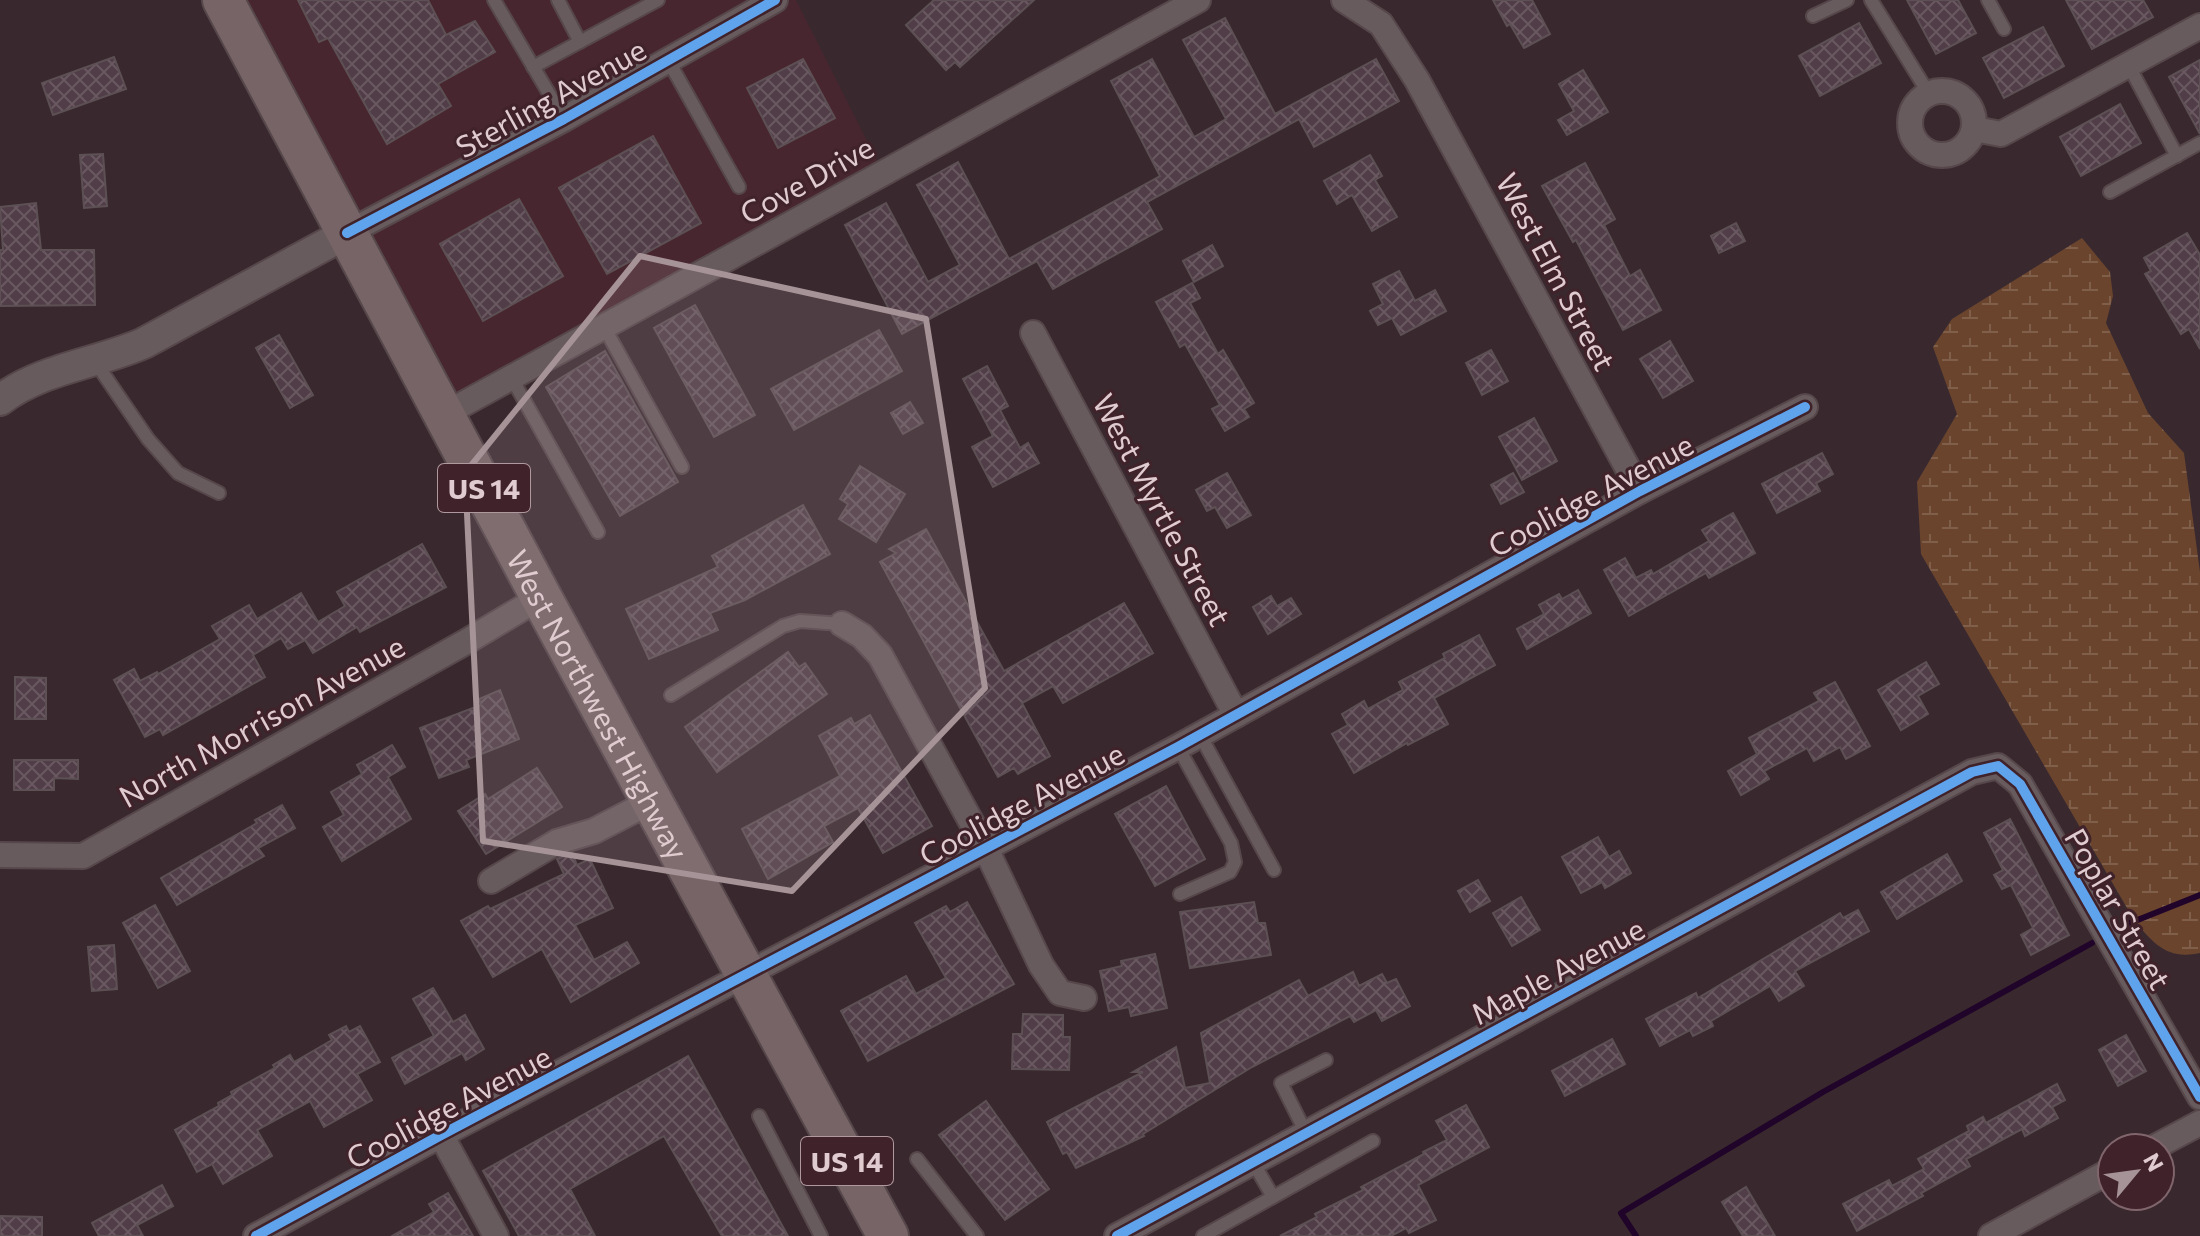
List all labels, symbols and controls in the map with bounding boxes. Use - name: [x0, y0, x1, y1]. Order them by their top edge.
- street label: Sterling Avenue: [448, 29, 652, 165]
- street label: Cove Drive: [733, 127, 879, 231]
- street label: West Elm Street: [1489, 166, 1625, 376]
- street label: West Myrtle Street: [1086, 387, 1240, 631]
- street label: Coolidge Avenue: [1481, 424, 1699, 564]
- road number: US 14: [438, 464, 530, 512]
- street label: West Northwest Highway: [500, 543, 698, 865]
- street label: North Morrison Avenue: [112, 626, 410, 814]
- street label: Coolidge Avenue: [912, 733, 1130, 873]
- street label: Poplar Street: [2058, 821, 2180, 995]
- street label: Maple Avenue: [1464, 909, 1650, 1031]
- street label: Coolidge Avenue: [339, 1036, 557, 1176]
- north arrow: [2096, 1132, 2176, 1212]
- road number: US 14: [801, 1137, 893, 1185]
- text: N: [2138, 1148, 2170, 1176]

